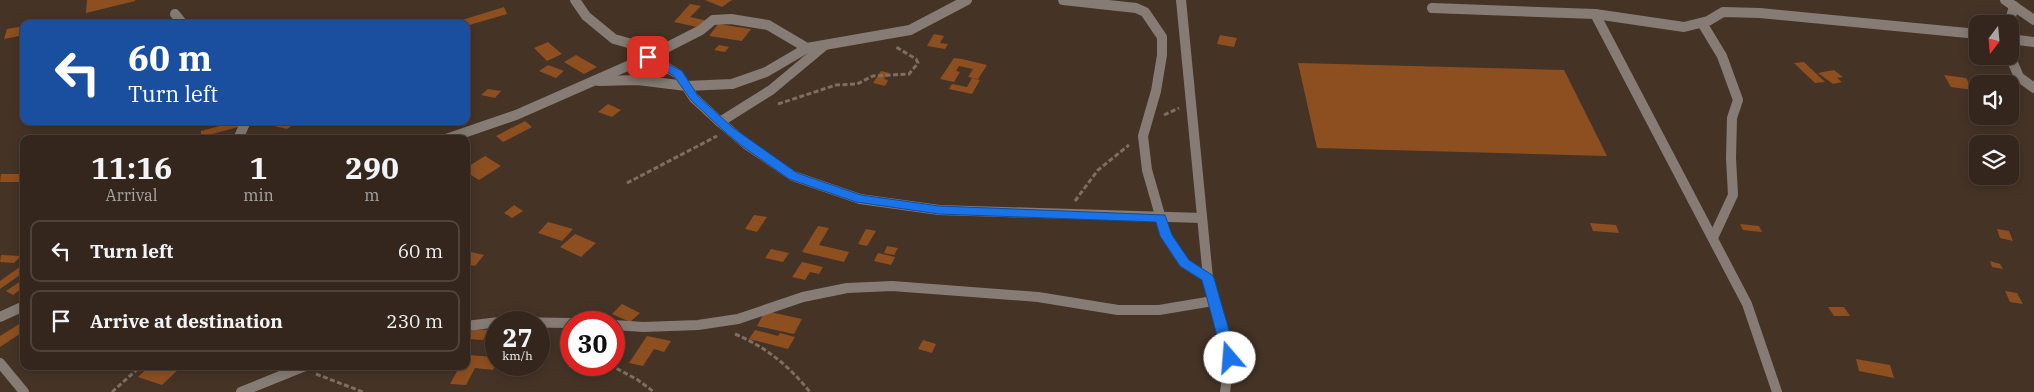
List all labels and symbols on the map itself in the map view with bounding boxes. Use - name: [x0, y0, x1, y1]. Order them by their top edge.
- north arrow: [1969, 15, 2019, 65]
- pin: [627, 36, 669, 78]
- speed limit sign: 30: [560, 311, 625, 376]
- position arrow: [1203, 331, 1255, 383]

